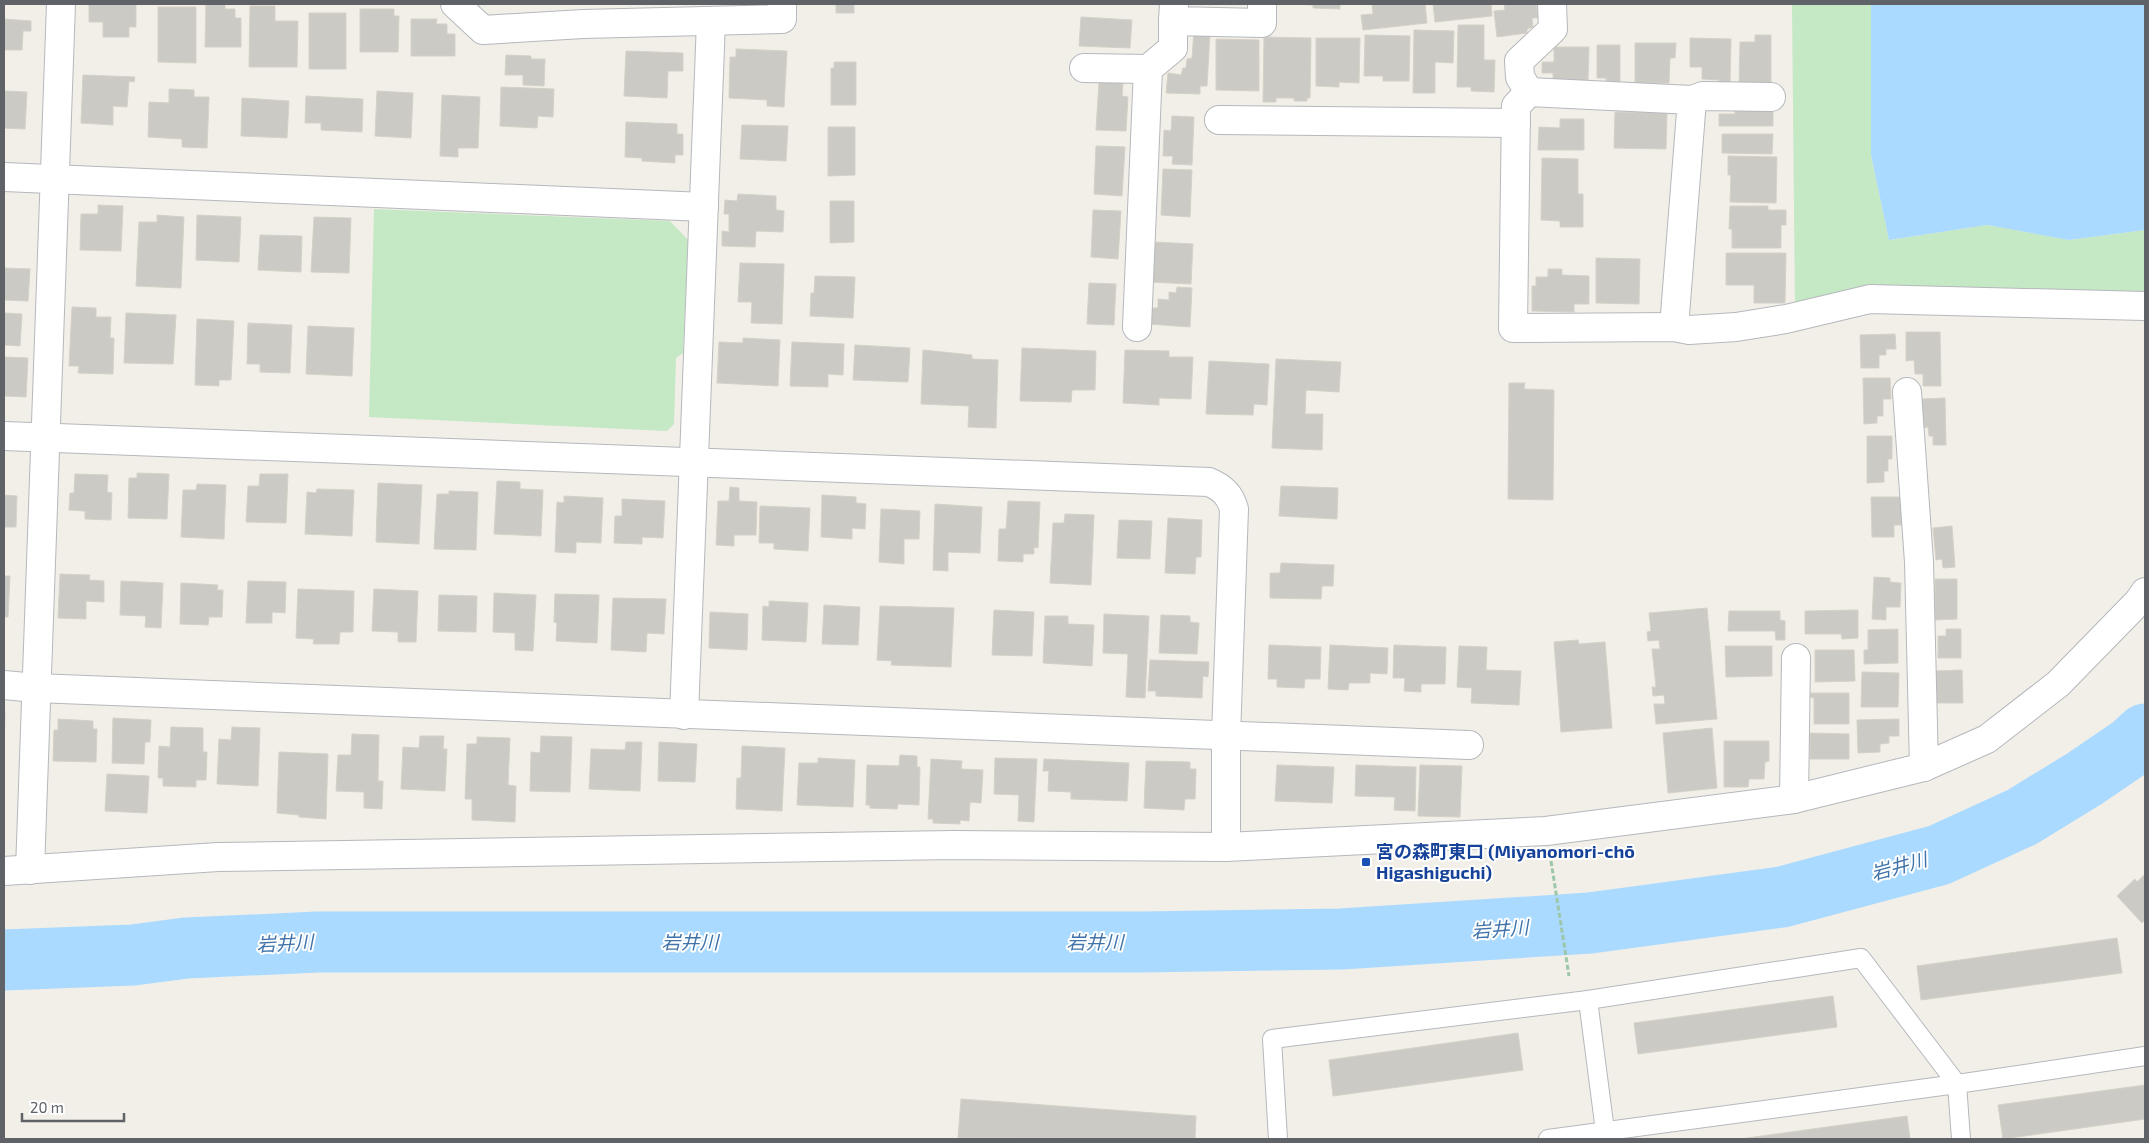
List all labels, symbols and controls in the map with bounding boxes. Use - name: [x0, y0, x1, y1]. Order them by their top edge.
- place label: 宮の森町東口 (Miyanomori-chō Higashiguchi): [1376, 840, 1635, 883]
- water label: 岩井川: [1868, 847, 1931, 884]
- marker: 宮の森町東口 (Miyanomori-chō Higashiguchi): [1360, 856, 1372, 868]
- water label: 岩井川: [1471, 915, 1531, 942]
- water label: 岩井川: [256, 929, 316, 955]
- water label: 岩井川: [661, 930, 720, 953]
- water label: 岩井川: [1066, 930, 1125, 953]
- scale bar: [22, 1090, 125, 1122]
- text: 20 m: [30, 1098, 64, 1116]

